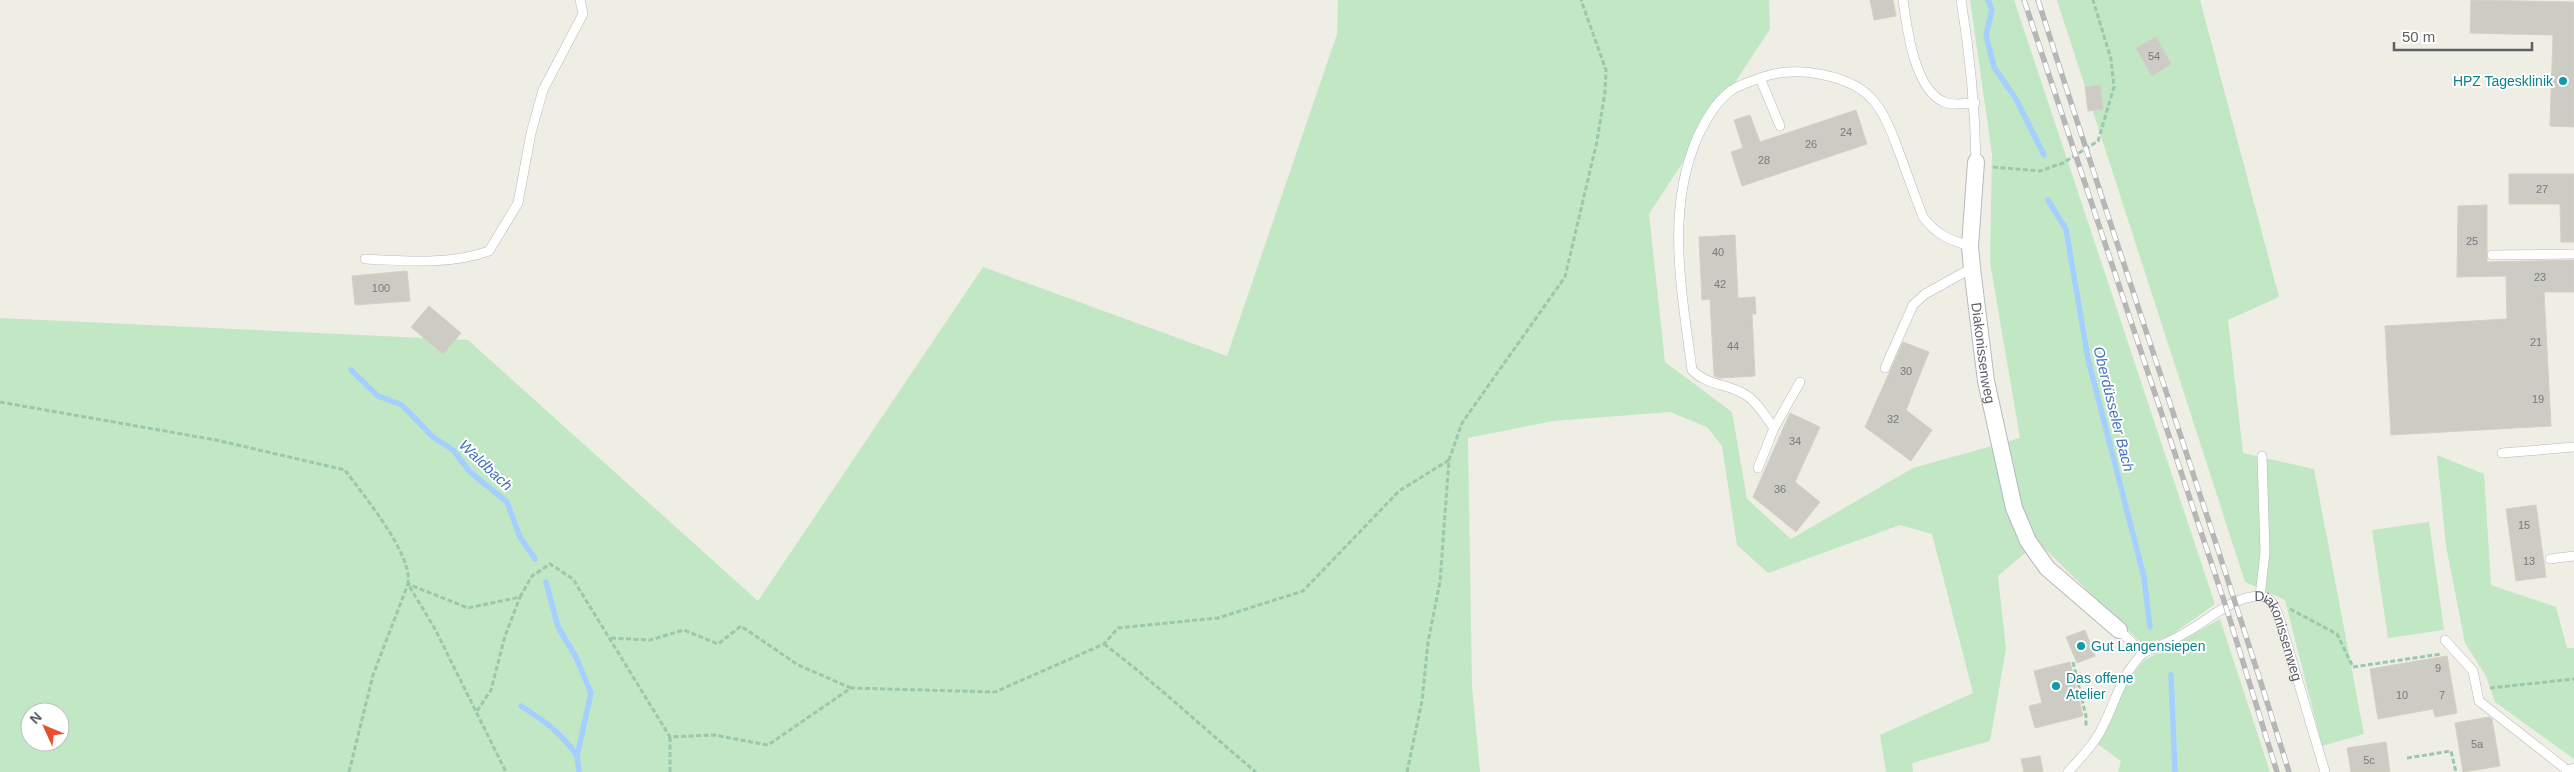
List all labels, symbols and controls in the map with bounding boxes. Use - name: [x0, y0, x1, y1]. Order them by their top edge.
- scale bar: [2394, 20, 2532, 52]
- text: 50 m: [2402, 28, 2435, 45]
- house number: 54: [2148, 50, 2160, 62]
- place label: HPZ Tagesklinik: [2453, 73, 2554, 89]
- marker: HPZ Tagesklinik: [2557, 75, 2569, 87]
- house number: 24: [1840, 126, 1852, 138]
- house number: 26: [1805, 138, 1817, 150]
- house number: 28: [1758, 154, 1770, 166]
- house number: 27: [2536, 183, 2548, 195]
- house number: 25: [2466, 235, 2478, 247]
- house number: 40: [1712, 246, 1724, 258]
- house number: 23: [2534, 271, 2546, 283]
- house number: 42: [1714, 278, 1726, 290]
- house number: 100: [372, 282, 390, 294]
- street label: Diakonissenweg: [1968, 301, 1999, 405]
- house number: 21: [2530, 336, 2542, 348]
- house number: 44: [1727, 340, 1739, 352]
- water label: Oberdüsseler Bach: [2090, 345, 2138, 473]
- house number: 30: [1900, 365, 1912, 377]
- house number: 19: [2532, 393, 2544, 405]
- house number: 32: [1887, 413, 1899, 425]
- house number: 34: [1789, 435, 1801, 447]
- water label: Waldbach: [456, 436, 516, 494]
- house number: 36: [1774, 483, 1786, 495]
- house number: 15: [2518, 519, 2530, 531]
- house number: 13: [2523, 555, 2535, 567]
- street label: Diakonissenweg: [2254, 588, 2306, 683]
- place label: Gut Langensiepen: [2091, 638, 2205, 654]
- marker: Gut Langensiepen: [2075, 640, 2087, 652]
- house number: 9: [2435, 662, 2441, 674]
- place label: Das offene Atelier: [2066, 670, 2134, 702]
- marker: Das offene Atelier: [2050, 680, 2062, 692]
- house number: 10: [2396, 689, 2408, 701]
- house number: 7: [2439, 689, 2445, 701]
- north arrow: [20, 702, 70, 752]
- text: N: [26, 709, 45, 727]
- house number: 5a: [2471, 738, 2484, 750]
- house number: 5c: [2363, 754, 2375, 766]

